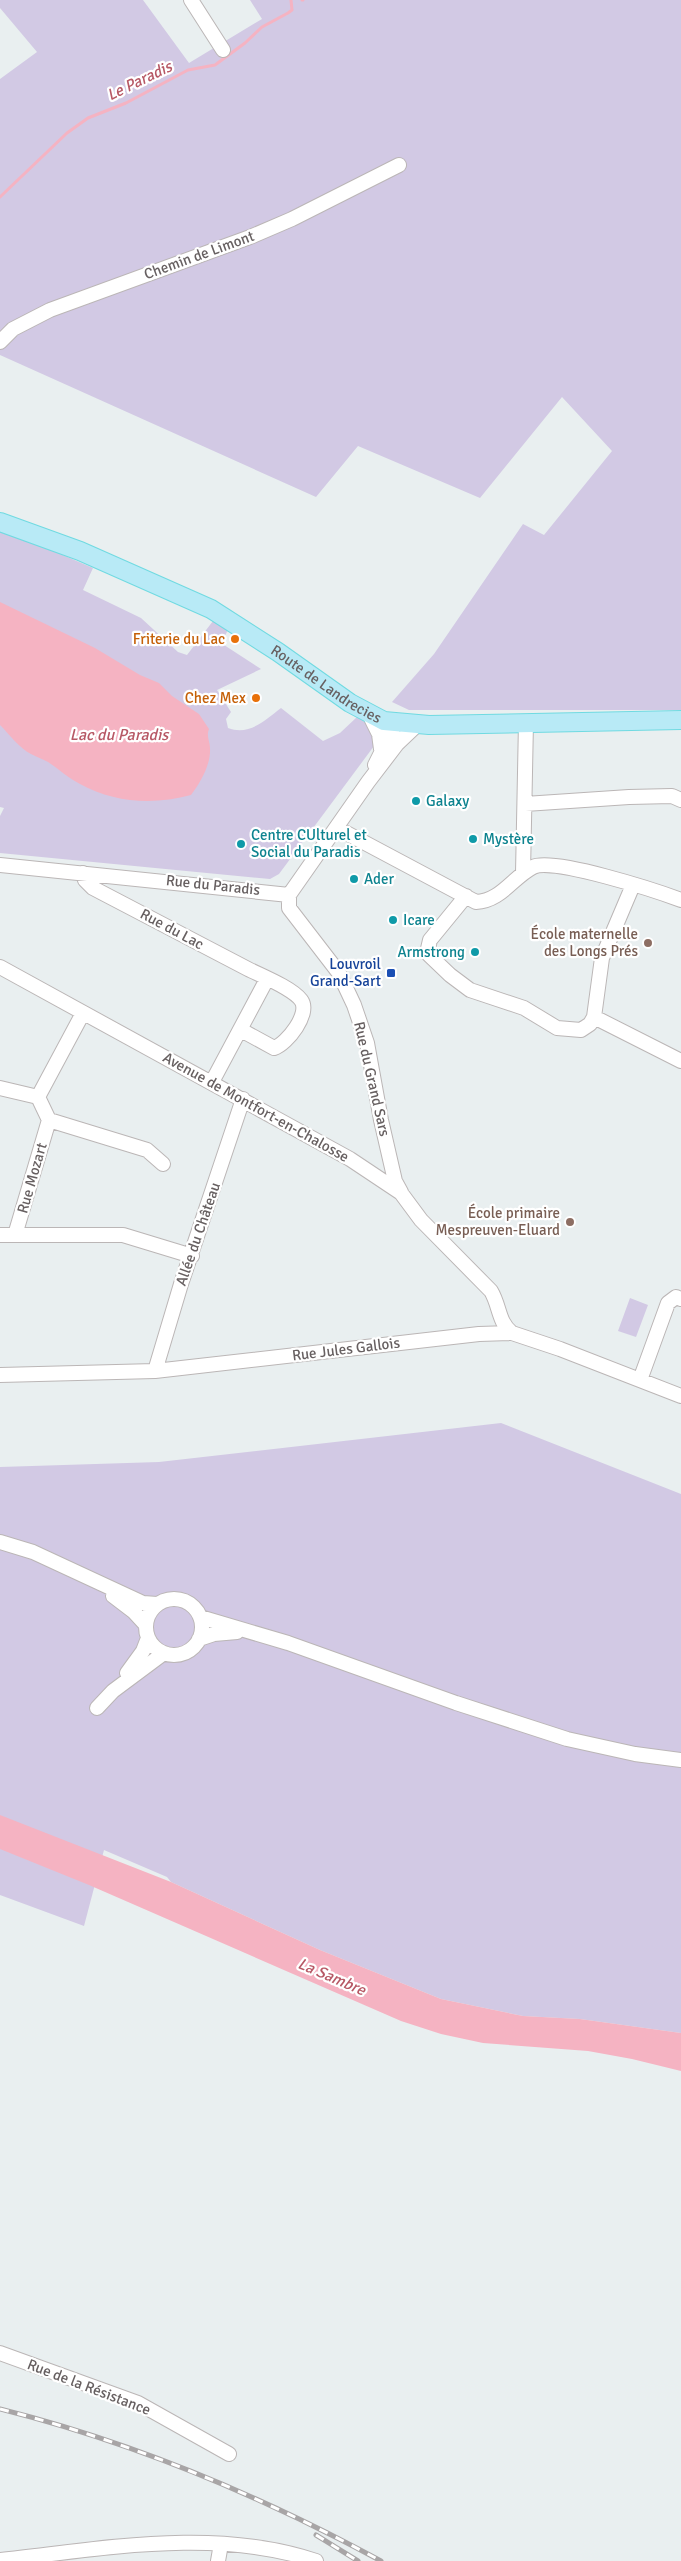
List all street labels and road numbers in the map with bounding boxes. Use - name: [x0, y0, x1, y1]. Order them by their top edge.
- street label: Chemin de Limont: [142, 227, 256, 283]
- street label: Route de Landrecies: [268, 641, 385, 727]
- street label: Rue du Paradis: [165, 871, 261, 899]
- street label: Rue du Lac: [137, 905, 207, 953]
- street label: Rue du Grand Sars: [350, 1020, 394, 1139]
- street label: Avenue de Montfort-en-Chalosse: [160, 1048, 352, 1166]
- street label: Rue Mozart: [13, 1141, 51, 1215]
- street label: Allée du Château: [172, 1180, 224, 1288]
- street label: Rue Jules Gallois: [291, 1333, 401, 1365]
- street label: Rue de la Résistance: [25, 2355, 153, 2419]

